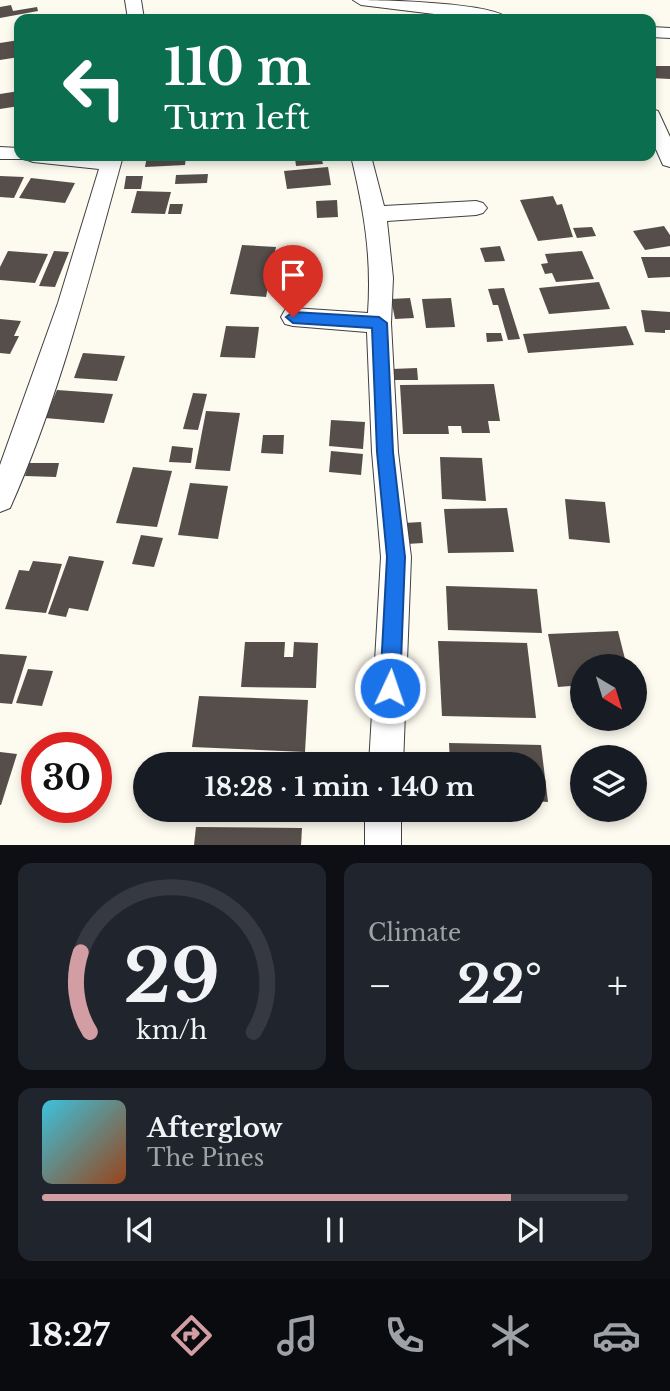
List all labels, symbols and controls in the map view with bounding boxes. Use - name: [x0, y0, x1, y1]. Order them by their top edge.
- text: 110 m: [164, 37, 311, 98]
- icon: left: [49, 42, 140, 133]
- text: Turn left: [164, 98, 310, 138]
- pin: [263, 245, 323, 317]
- icon: arrive: [274, 256, 312, 294]
- position arrow: [353, 651, 427, 725]
- north arrow: [570, 654, 648, 732]
- map controls: [570, 654, 647, 822]
- speed limit sign: 30: [21, 732, 112, 823]
- button: layers: [570, 745, 647, 822]
- text: 18:28 · 1 min · 140 m: [204, 771, 475, 803]
- text: Climate: [368, 919, 461, 947]
- text: 29: [124, 932, 220, 1023]
- text: 22°: [457, 953, 542, 1017]
- text: −: [368, 962, 392, 1009]
- text: +: [607, 962, 628, 1009]
- text: km/h: [137, 1015, 207, 1046]
- text: Afterglow: [147, 1112, 283, 1144]
- text: The Pines: [147, 1144, 264, 1172]
- icon: previous: [121, 1211, 159, 1249]
- icon: pause: [316, 1211, 354, 1249]
- icon: next: [511, 1211, 549, 1249]
- icon: directions: [167, 1311, 216, 1360]
- icon: music: [273, 1311, 322, 1360]
- icon: phone: [380, 1311, 429, 1360]
- icon: climate: [486, 1311, 535, 1360]
- icon: car: [592, 1311, 641, 1360]
- text: 18:27: [29, 1315, 109, 1355]

